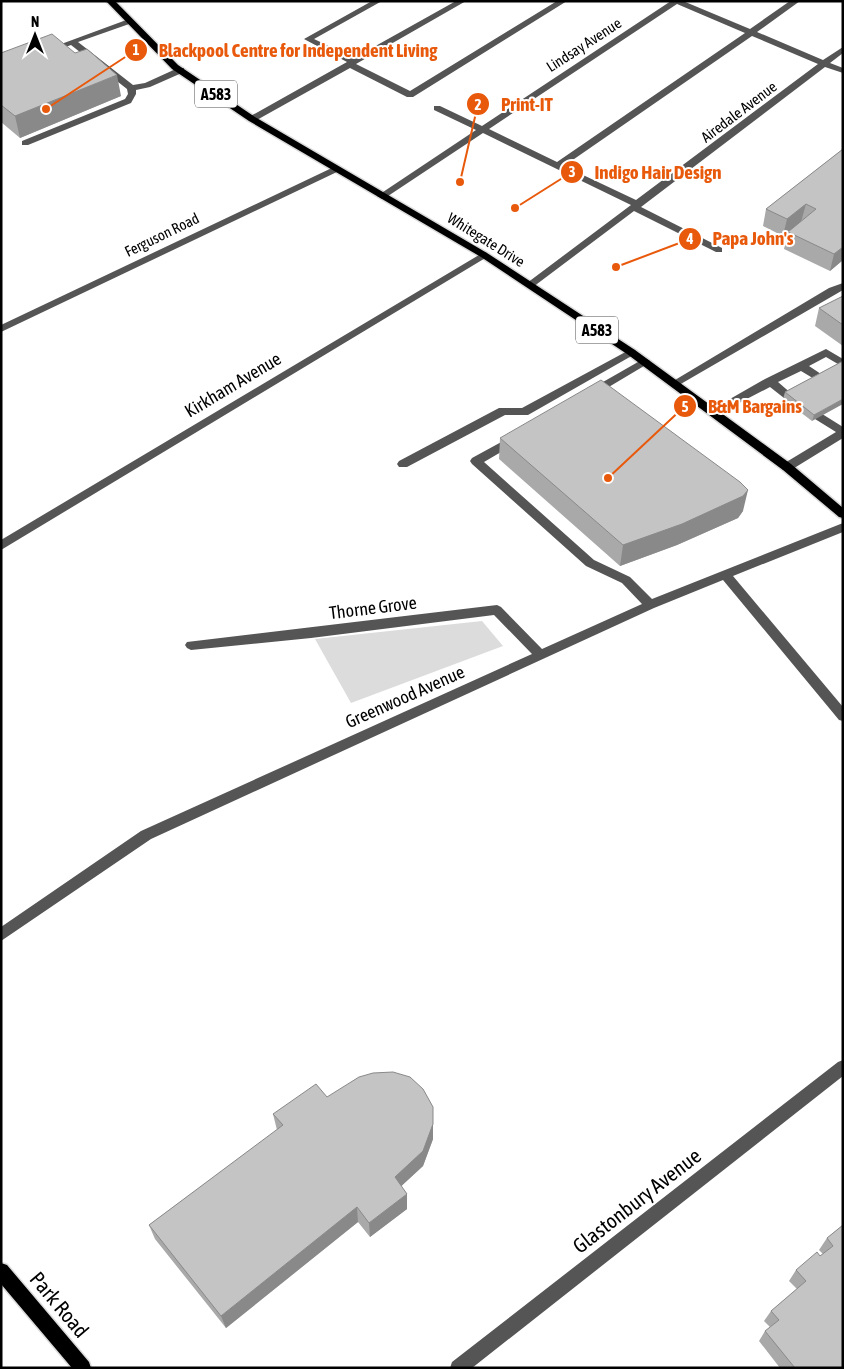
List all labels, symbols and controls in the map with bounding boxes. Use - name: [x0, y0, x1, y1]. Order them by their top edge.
- north arrow: [10, 10, 60, 60]
- text: N: [31, 14, 39, 30]
- street label: Lindsay Avenue: [543, 14, 624, 75]
- callout: Blackpool Centre for Independent Living: [124, 33, 447, 67]
- text: Blackpool Centre for Independent Living: [159, 39, 438, 61]
- text: 1: [132, 41, 140, 58]
- street label: Airedale Avenue: [698, 78, 780, 146]
- road number: A583: [195, 80, 237, 108]
- callout: Print-IT: [466, 87, 563, 121]
- text: Print-IT: [501, 93, 554, 115]
- text: 2: [474, 96, 482, 113]
- callout: Indigo Hair Design: [560, 155, 732, 189]
- text: Indigo Hair Design: [595, 161, 721, 183]
- text: 3: [568, 163, 576, 180]
- street label: Ferguson Road: [122, 209, 202, 260]
- street label: Whitegate Drive: [445, 209, 528, 270]
- callout: Papa John's: [677, 222, 803, 256]
- text: Papa John's: [712, 227, 794, 249]
- text: 4: [685, 230, 694, 247]
- road number: A583: [576, 316, 618, 344]
- street label: Kirkham Avenue: [181, 348, 285, 422]
- callout: B&M Bargains: [673, 389, 812, 423]
- text: B&M Bargains: [708, 395, 802, 417]
- text: 5: [681, 398, 689, 415]
- street label: Thorne Grove: [328, 592, 418, 623]
- street label: Greenwood Avenue: [342, 661, 468, 732]
- street label: Glastonbury Avenue: [568, 1143, 705, 1258]
- street label: Park Road: [25, 1267, 94, 1342]

